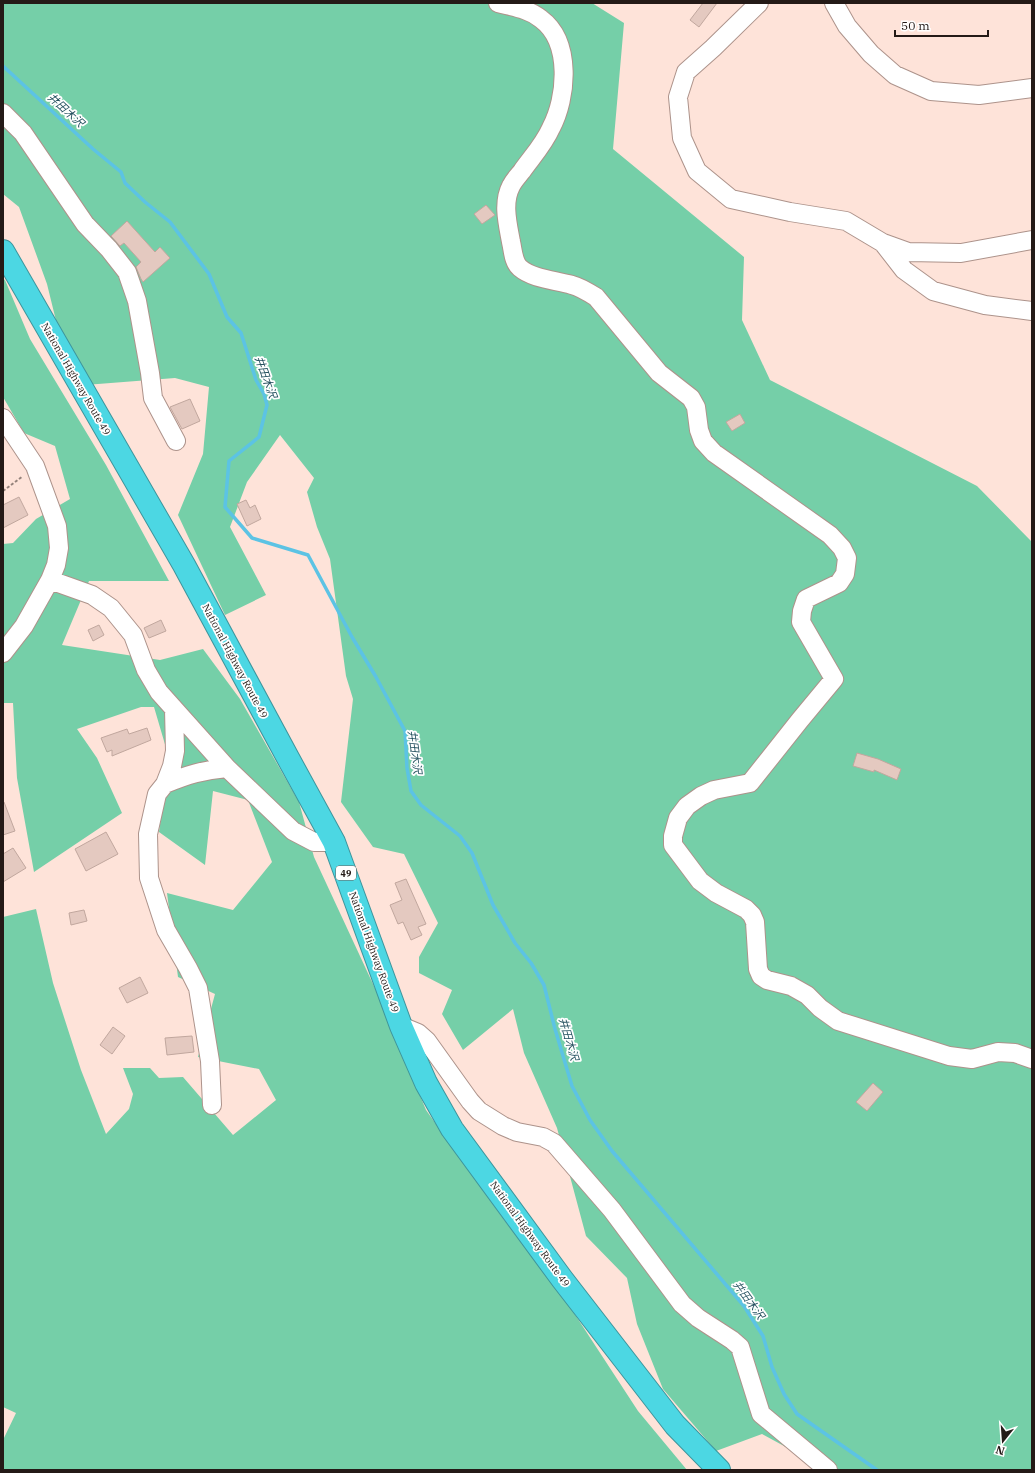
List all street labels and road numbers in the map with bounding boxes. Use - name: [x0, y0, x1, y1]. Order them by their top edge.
- street label: National Highway Route 49: [38, 321, 114, 437]
- street label: National Highway Route 49: [199, 602, 271, 720]
- road number: 49: [336, 866, 356, 880]
- street label: National Highway Route 49: [346, 890, 402, 1014]
- street label: National Highway Route 49: [487, 1179, 573, 1289]

